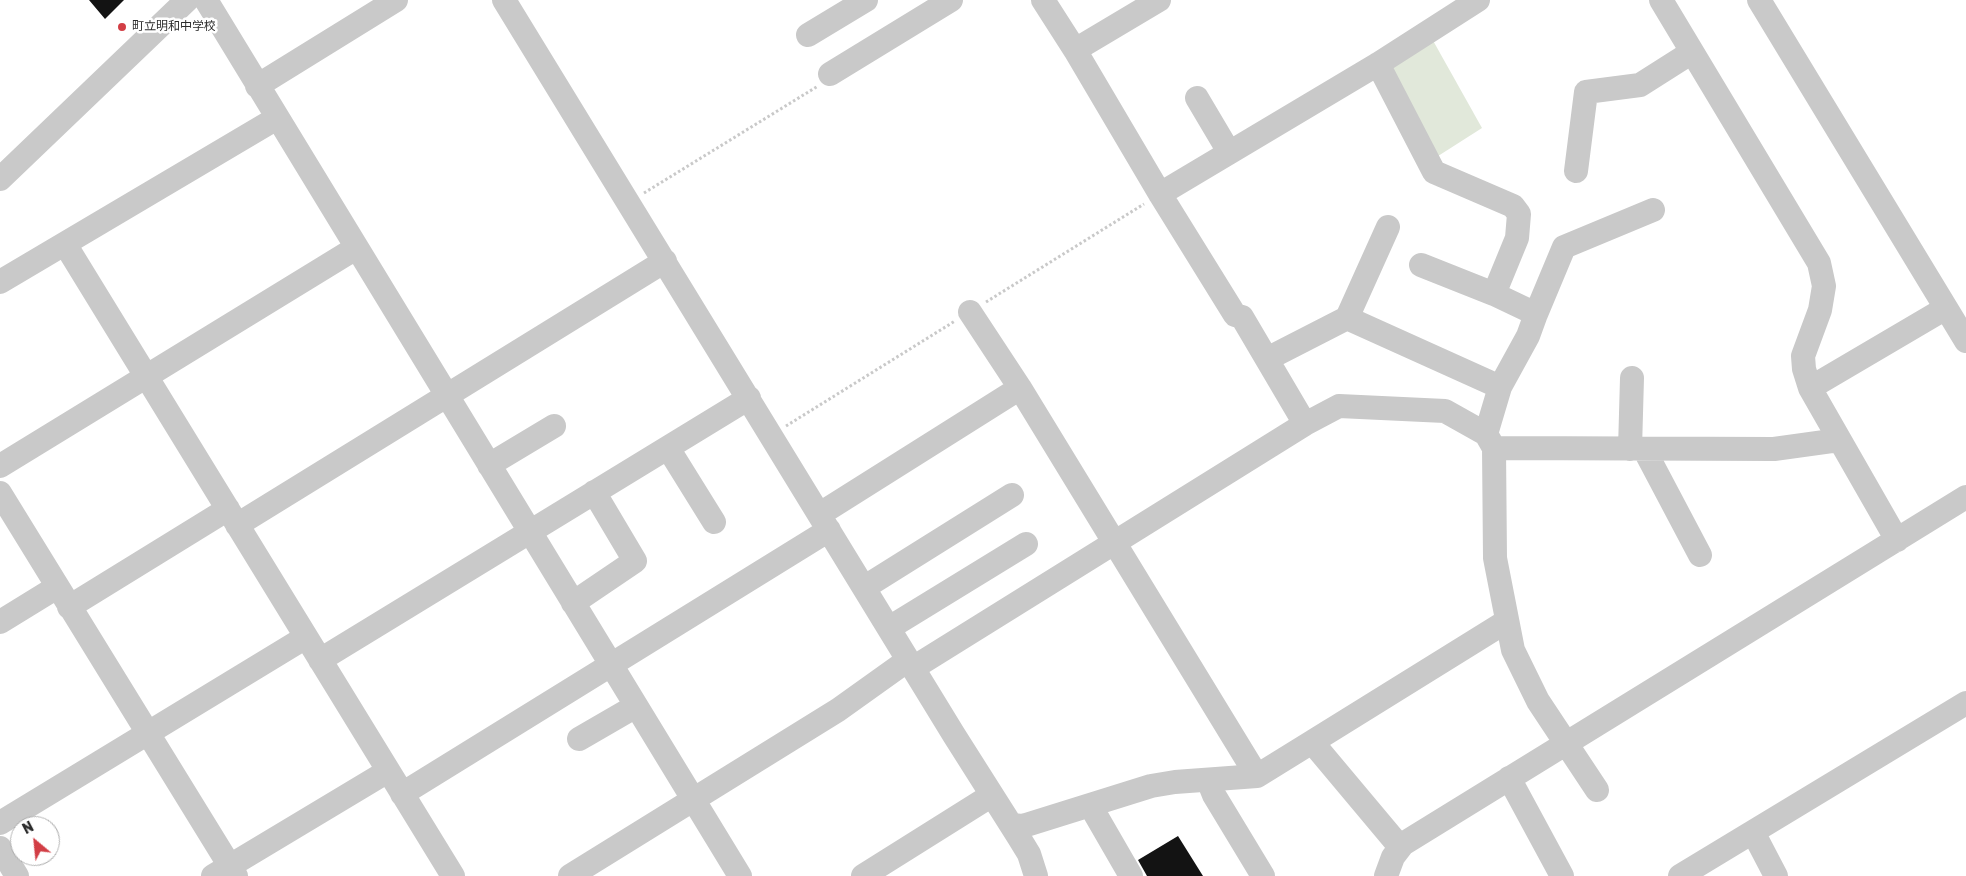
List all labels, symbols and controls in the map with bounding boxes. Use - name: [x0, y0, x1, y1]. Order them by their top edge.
- place label: 町立明和中学校: [132, 20, 216, 34]
- marker: 町立明和中学校: [116, 21, 128, 33]
- north arrow: [10, 816, 60, 866]
- text: N: [20, 818, 37, 838]

